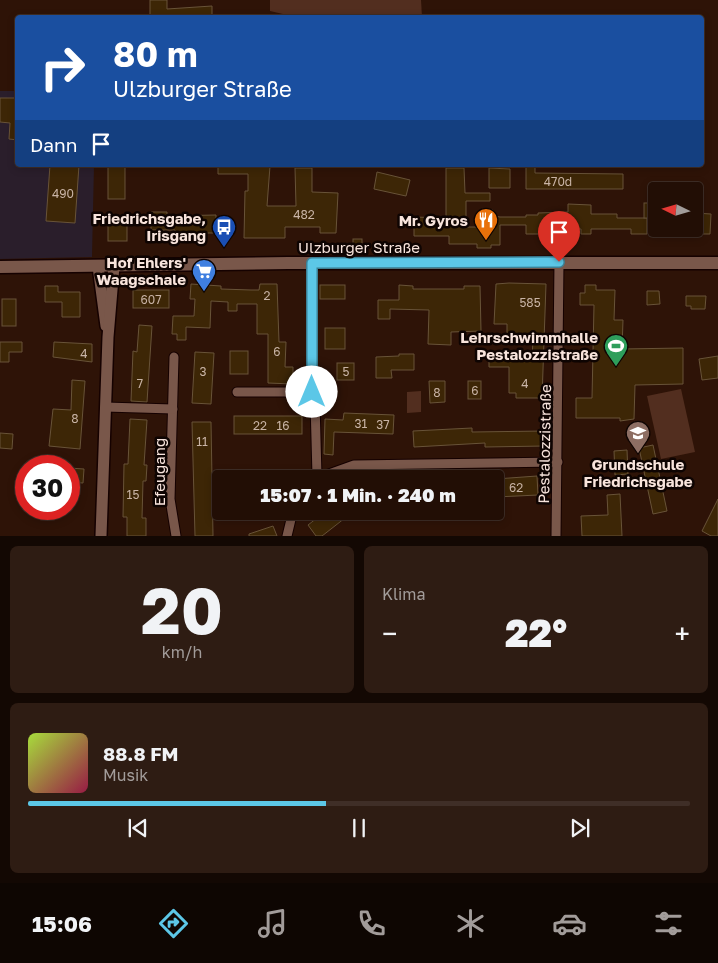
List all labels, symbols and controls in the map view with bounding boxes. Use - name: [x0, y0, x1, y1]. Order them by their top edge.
- text: 80 m: [113, 33, 198, 75]
- icon: right: [30, 35, 95, 100]
- text: Ulzburger Straße: [113, 75, 292, 102]
- icon: arrive: [87, 130, 115, 158]
- text: Dann: [30, 133, 77, 156]
- house number: 470d: [544, 174, 572, 189]
- north arrow: [648, 182, 702, 238]
- map controls: [648, 182, 703, 237]
- house number: 490: [52, 186, 74, 201]
- house number: 482: [293, 207, 315, 222]
- restaurant icon: Mr. Gyros: [473, 207, 499, 241]
- place label: Friedrichsgabe, Irisgang: [92, 209, 206, 244]
- place label: Mr. Gyros: [399, 211, 468, 229]
- pin: [538, 211, 580, 262]
- bus stop icon: Friedrichsgabe, Irisgang: [211, 214, 237, 248]
- icon: arrive: [545, 218, 573, 246]
- street label: Ulzburger Straße: [298, 238, 420, 256]
- place label: Hof Ehlers' Waagschale: [97, 253, 186, 288]
- supermarket icon: Hof Ehlers' Waagschale: [191, 258, 217, 292]
- house number: 2: [264, 288, 271, 303]
- house number: 607: [140, 292, 162, 307]
- house number: 585: [519, 295, 541, 310]
- place label: Lehrschwimmhalle Pestalozzistraße: [460, 328, 598, 363]
- sports icon: Lehrschwimmhalle Pestalozzistraße: [603, 333, 629, 367]
- house number: 6: [273, 344, 281, 359]
- house number: 4: [80, 346, 88, 361]
- house number: 3: [199, 364, 207, 379]
- house number: 5: [343, 364, 350, 379]
- position arrow: [285, 365, 337, 417]
- house number: 7: [137, 376, 143, 391]
- house number: 4: [521, 376, 529, 391]
- house number: 6: [471, 383, 479, 398]
- street label: Pestalozzistraße: [534, 384, 554, 504]
- house number: 8: [433, 385, 441, 400]
- house number: 8: [71, 411, 79, 426]
- house number: 31: [355, 416, 368, 431]
- house number: 37: [376, 417, 390, 432]
- house number: 22: [253, 418, 267, 433]
- house number: 16: [276, 418, 290, 433]
- school or university icon: Grundschule Friedrichsgabe: [625, 420, 651, 454]
- house number: 11: [196, 434, 208, 449]
- street label: Efeugang: [150, 438, 168, 506]
- speed limit sign: 30: [15, 455, 80, 520]
- place label: Grundschule Friedrichsgabe: [583, 455, 693, 490]
- house number: 62: [509, 480, 523, 495]
- text: 15:07 · 1 Min. · 240 m: [260, 483, 456, 506]
- house number: 15: [127, 487, 139, 502]
- text: 20: [141, 570, 223, 648]
- text: Klima: [382, 584, 426, 604]
- text: 22°: [505, 610, 567, 655]
- text: −: [382, 617, 397, 650]
- text: +: [675, 617, 690, 650]
- text: km/h: [162, 642, 202, 662]
- text: 88.8 FM: [103, 742, 179, 765]
- text: Musik: [103, 765, 148, 785]
- icon: previous: [124, 814, 152, 842]
- icon: pause: [345, 814, 373, 842]
- icon: next: [566, 814, 594, 842]
- icon: directions: [156, 906, 191, 941]
- icon: music: [255, 906, 290, 941]
- icon: phone: [354, 906, 389, 941]
- icon: climate: [453, 906, 488, 941]
- icon: car: [552, 906, 587, 941]
- icon: filters: [651, 906, 686, 941]
- text: 15:06: [32, 910, 92, 937]

